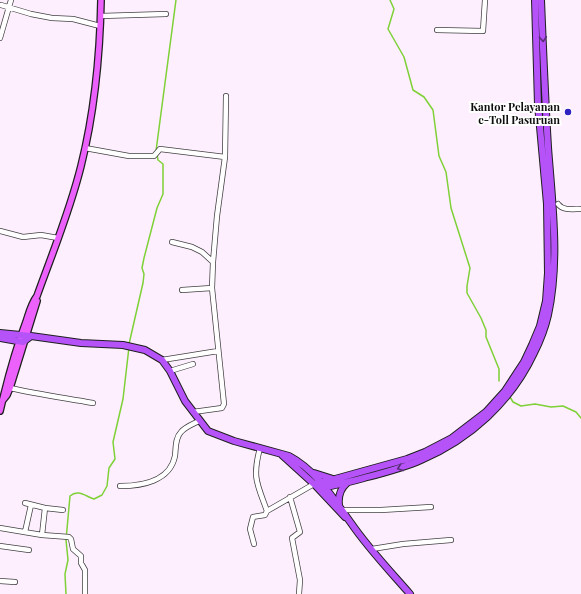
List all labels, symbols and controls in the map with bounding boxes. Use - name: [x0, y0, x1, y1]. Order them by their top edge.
- one-way arrow: [538, 36, 547, 42]
- place label: Kantor Pelayanan e-Toll Pasuruan: [470, 99, 560, 127]
- marker: Kantor Pelayanan e-Toll Pasuruan: [563, 107, 573, 117]
- one-way arrow: [397, 463, 404, 471]

